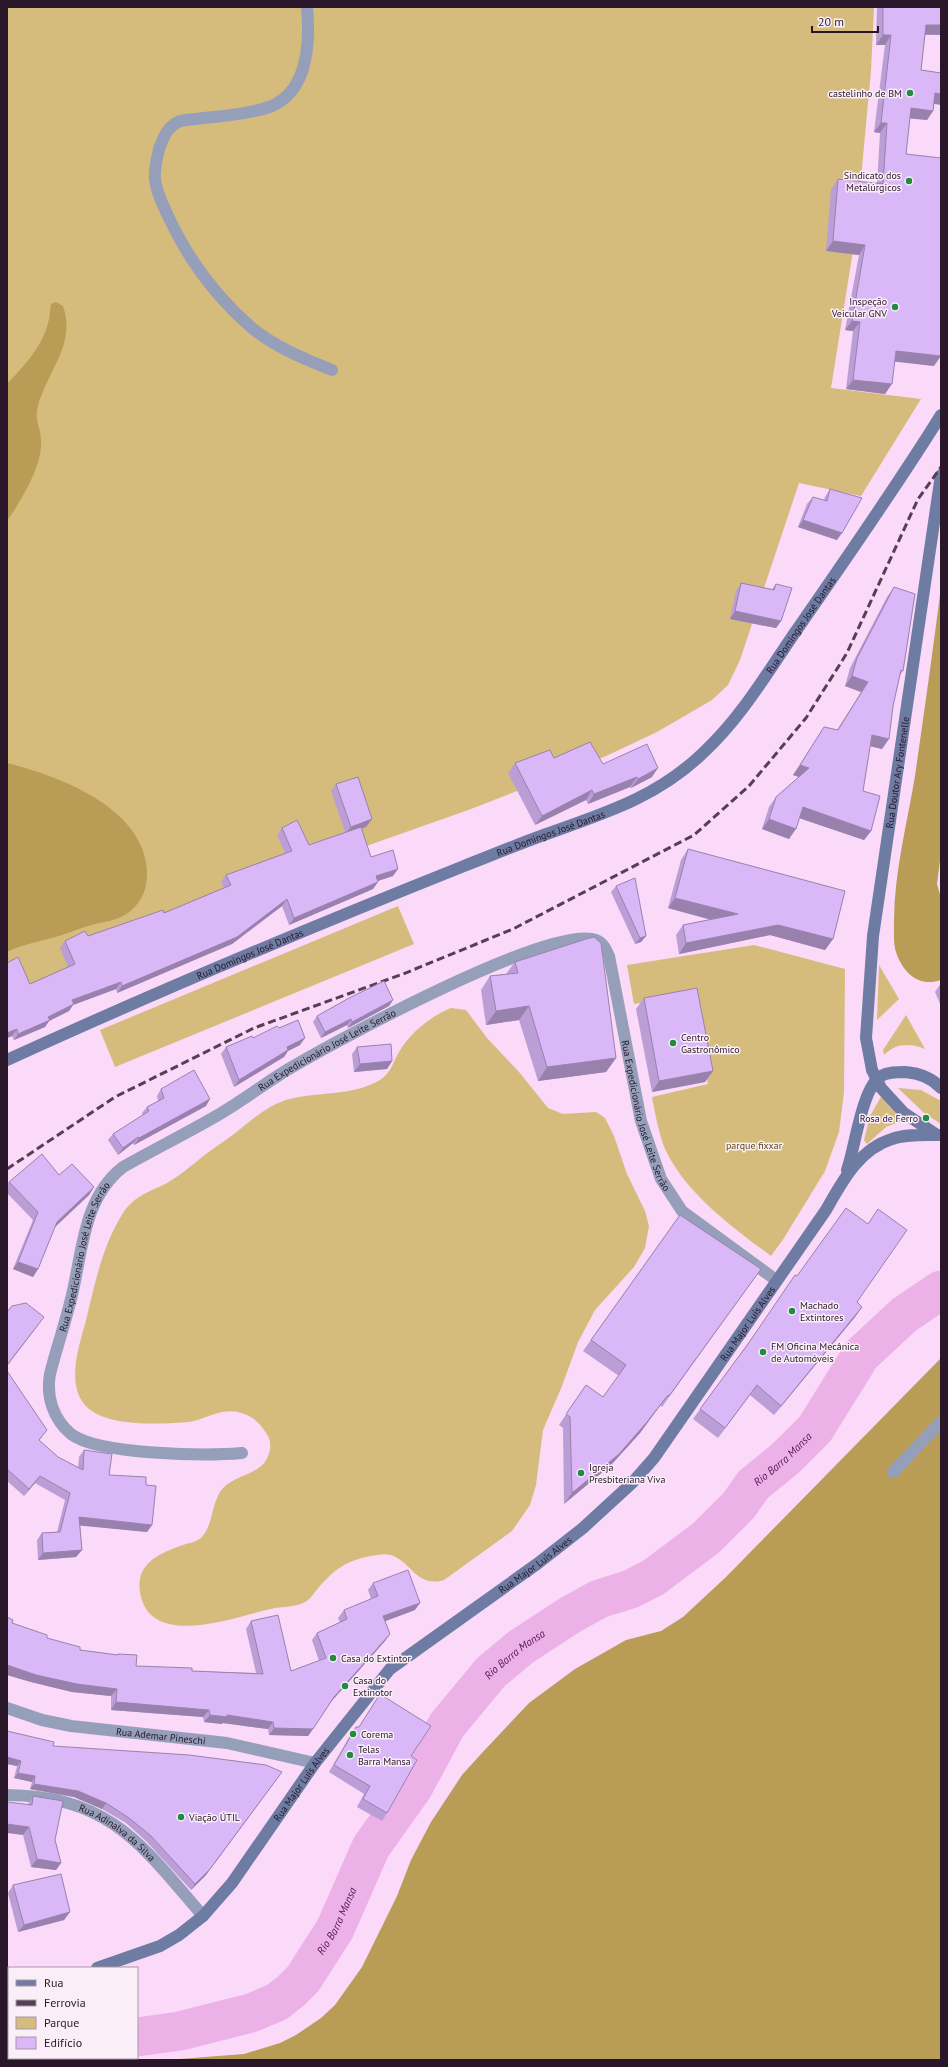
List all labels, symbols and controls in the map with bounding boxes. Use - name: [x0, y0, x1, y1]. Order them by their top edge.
- scale bar: [812, 8, 878, 34]
- text: 20 m: [818, 14, 844, 29]
- place label: castelinho de BM: [829, 87, 902, 100]
- marker: castelinho de BM: [905, 88, 915, 98]
- place label: Sindicato dos Metalúrgicos: [844, 169, 901, 194]
- marker: Sindicato dos Metalúrgicos: [904, 176, 914, 186]
- place label: Inspeção Veicular GNV: [831, 295, 887, 320]
- marker: Inspeção Veicular GNV: [890, 302, 900, 312]
- street label: Rua Domingos José Dantas: [763, 574, 839, 676]
- street label: Rua Doutor Ary Fontenelle: [883, 716, 912, 829]
- street label: Rua Domingos José Dantas: [495, 808, 607, 860]
- street label: Rua Domingos José Dantas: [195, 926, 305, 982]
- street label: Rua Expedicionário José Leite Serrão: [256, 1006, 398, 1094]
- place label: Centro Gastronômico: [681, 1031, 740, 1056]
- marker: Centro Gastronômico: [668, 1038, 678, 1048]
- street label: Rua Expedicionário José Leite Serrão: [618, 1039, 673, 1194]
- place label: Rosa de Ferro: [860, 1112, 918, 1125]
- marker: Rosa de Ferro: [921, 1113, 931, 1123]
- park label: parque fixxar: [726, 1139, 783, 1152]
- street label: Rua Expedicionário José Leite Serrão: [56, 1179, 113, 1333]
- street label: Rua Major Luís Alves: [717, 1284, 778, 1364]
- place label: Machado Extintores: [800, 1299, 843, 1324]
- marker: Machado Extintores: [787, 1306, 797, 1316]
- place label: FM Oficina Mecânica de Automóveis: [771, 1340, 859, 1365]
- marker: FM Oficina Mecânica de Automóveis: [758, 1347, 768, 1357]
- water label: Rio Barra Mansa: [751, 1429, 815, 1489]
- place label: Igreja Presbiteriana Viva: [589, 1461, 665, 1486]
- marker: Igreja Presbiteriana Viva: [576, 1468, 586, 1478]
- street label: Rua Major Luís Alves: [496, 1533, 575, 1597]
- water label: Rio Barra Mansa: [481, 1626, 548, 1682]
- place label: Casa do Extintor: [341, 1652, 411, 1665]
- marker: Casa do Extintor: [328, 1653, 338, 1663]
- place label: Casa do Extinotor: [353, 1674, 393, 1699]
- marker: Casa do Extinotor: [340, 1681, 350, 1691]
- street label: Rua Ademar Pineschi: [115, 1725, 206, 1748]
- place label: Corema: [361, 1728, 393, 1741]
- marker: Corema: [348, 1729, 358, 1739]
- place label: Telas Barra Mansa: [358, 1743, 411, 1768]
- street label: Rua Major Luís Alves: [271, 1744, 332, 1824]
- marker: Telas Barra Mansa: [345, 1750, 355, 1760]
- street label: Rua Adinalva da Silva: [77, 1801, 158, 1864]
- place label: Viação ÚTIL: [188, 1811, 240, 1824]
- marker: Viação ÚTIL: [176, 1812, 186, 1822]
- water label: Rio Barra Mansa: [314, 1885, 360, 1957]
- legend: [8, 1967, 138, 2059]
- text: Rua: [44, 1975, 63, 1990]
- text: Ferrovia: [44, 1995, 86, 2010]
- text: Parque: [44, 2015, 79, 2030]
- text: Edifício: [44, 2035, 82, 2050]

